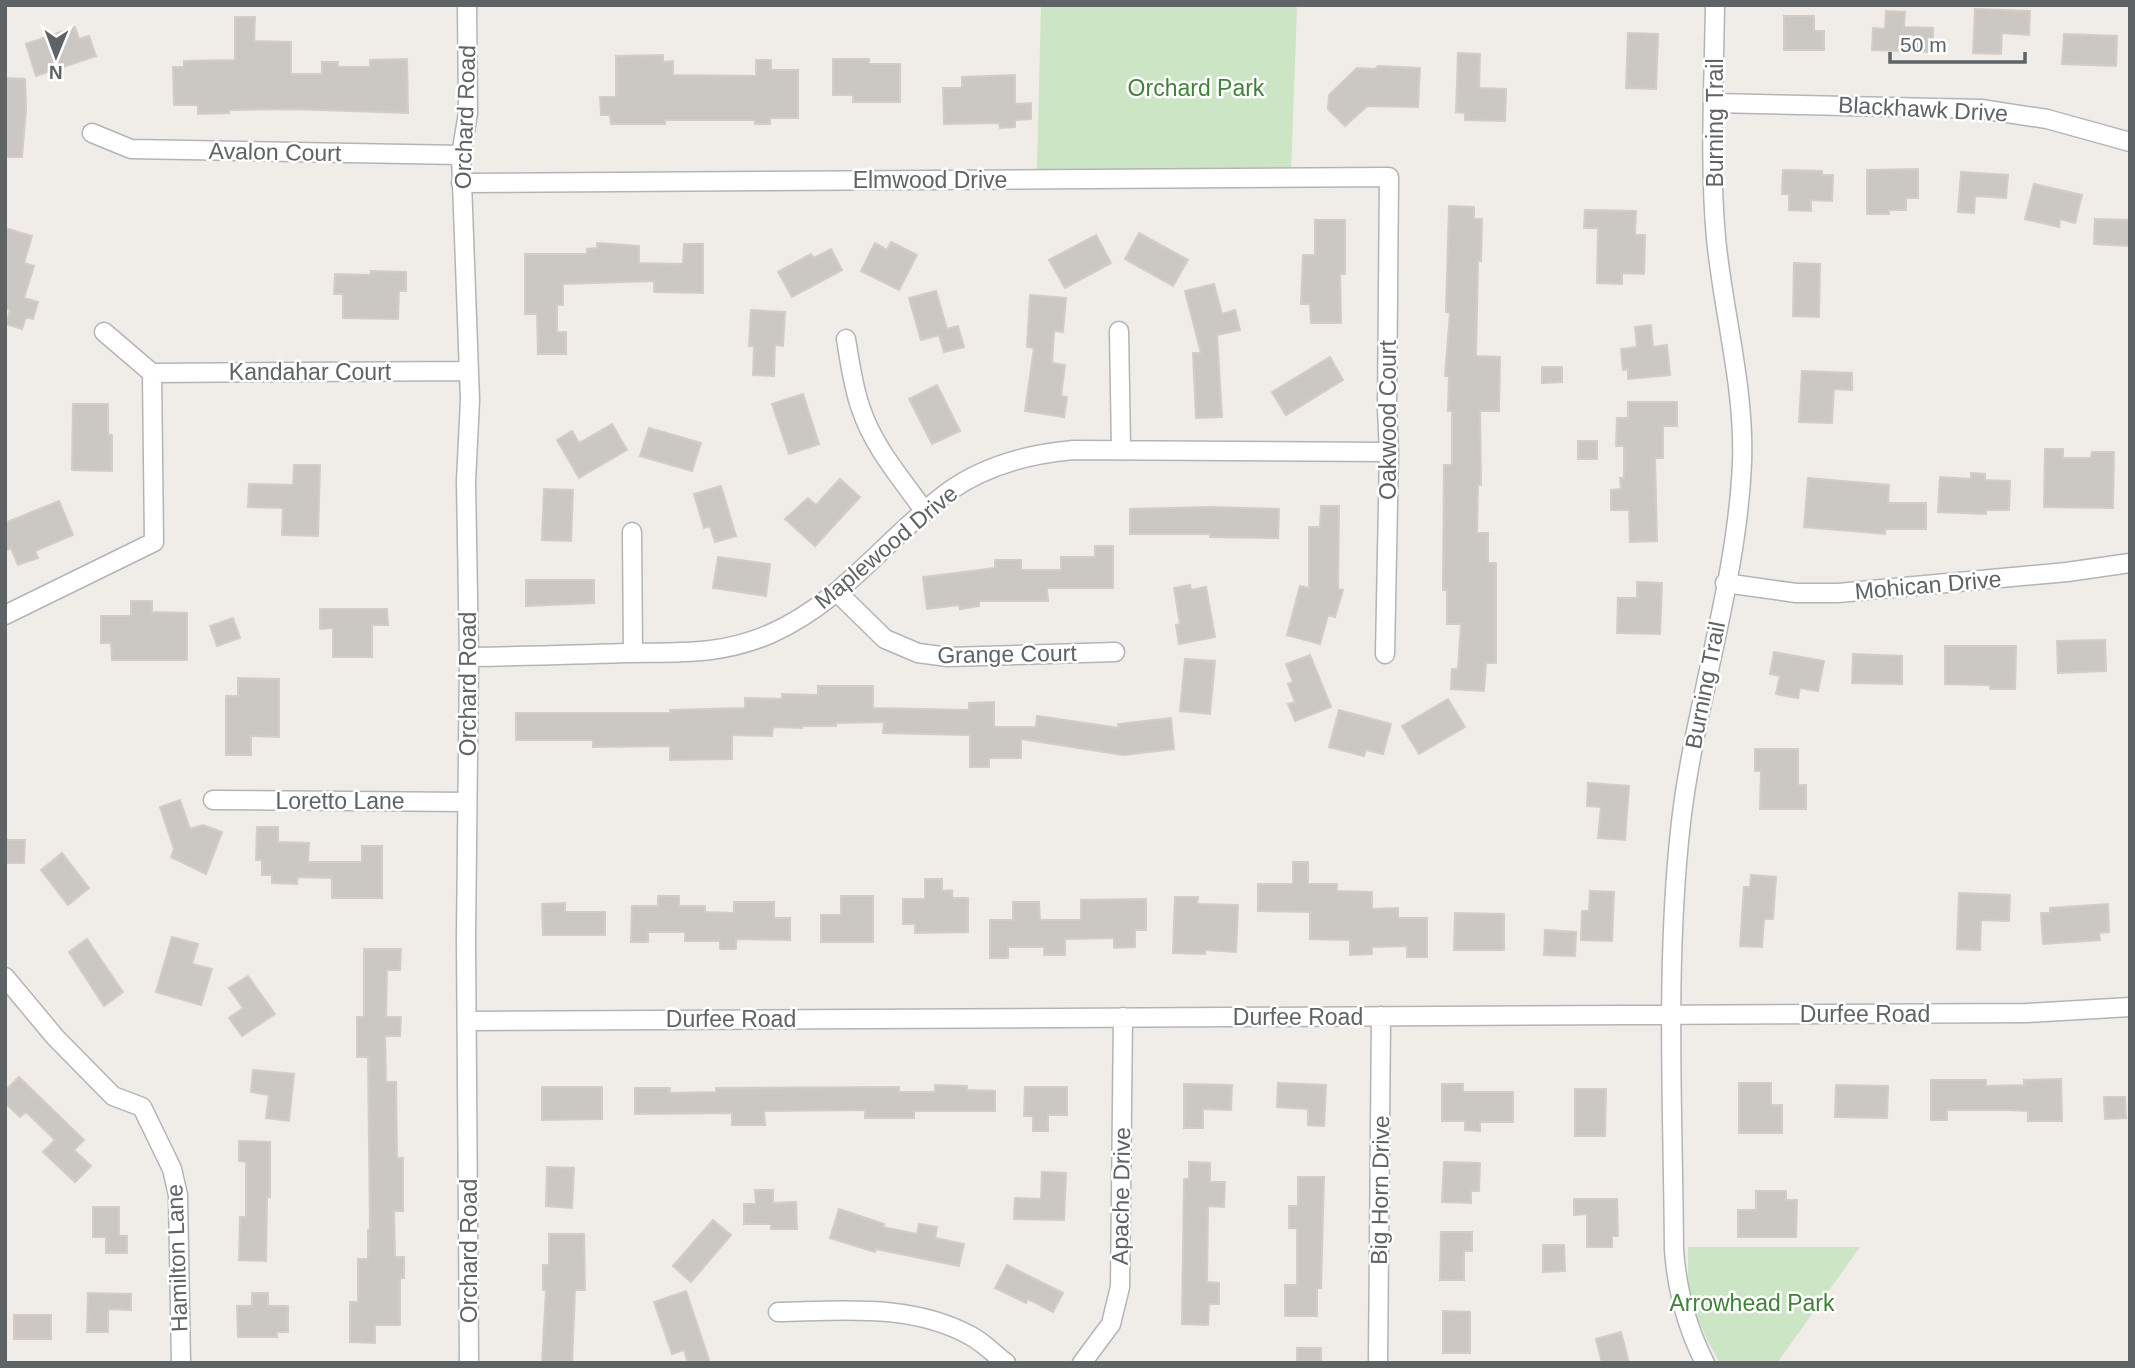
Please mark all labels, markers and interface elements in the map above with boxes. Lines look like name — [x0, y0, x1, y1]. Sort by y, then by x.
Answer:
north arrow — [21, 21, 91, 91]
scale bar — [1890, 21, 2025, 65]
text: 50 m — [1900, 33, 1947, 56]
street label: Orchard Road — [449, 44, 481, 190]
street label: Burning Trail — [1702, 58, 1728, 188]
text: N — [49, 62, 63, 83]
park label: Orchard Park — [1128, 75, 1265, 101]
street label: Blackhawk Drive — [1837, 92, 2009, 126]
street label: Avalon Court — [209, 138, 342, 166]
street label: Elmwood Drive — [853, 167, 1007, 193]
street label: Oakwood Court — [1375, 339, 1401, 500]
street label: Kandahar Court — [229, 359, 392, 385]
street label: Maplewood Drive — [810, 480, 962, 614]
street label: Mohican Drive — [1854, 566, 2002, 604]
street label: Orchard Road — [455, 612, 481, 756]
street label: Burning Trail — [1680, 619, 1730, 751]
street label: Grange Court — [937, 640, 1077, 668]
street label: Loretto Lane — [275, 788, 405, 814]
street label: Durfee Road — [1800, 1001, 1930, 1027]
street label: Durfee Road — [1233, 1004, 1363, 1030]
street label: Durfee Road — [666, 1006, 796, 1032]
street label: Big Horn Drive — [1366, 1115, 1394, 1265]
street label: Apache Drive — [1107, 1127, 1135, 1265]
street label: Orchard Road — [456, 1179, 482, 1323]
street label: Hamilton Lane — [161, 1183, 193, 1333]
park label: Arrowhead Park — [1670, 1290, 1835, 1316]

